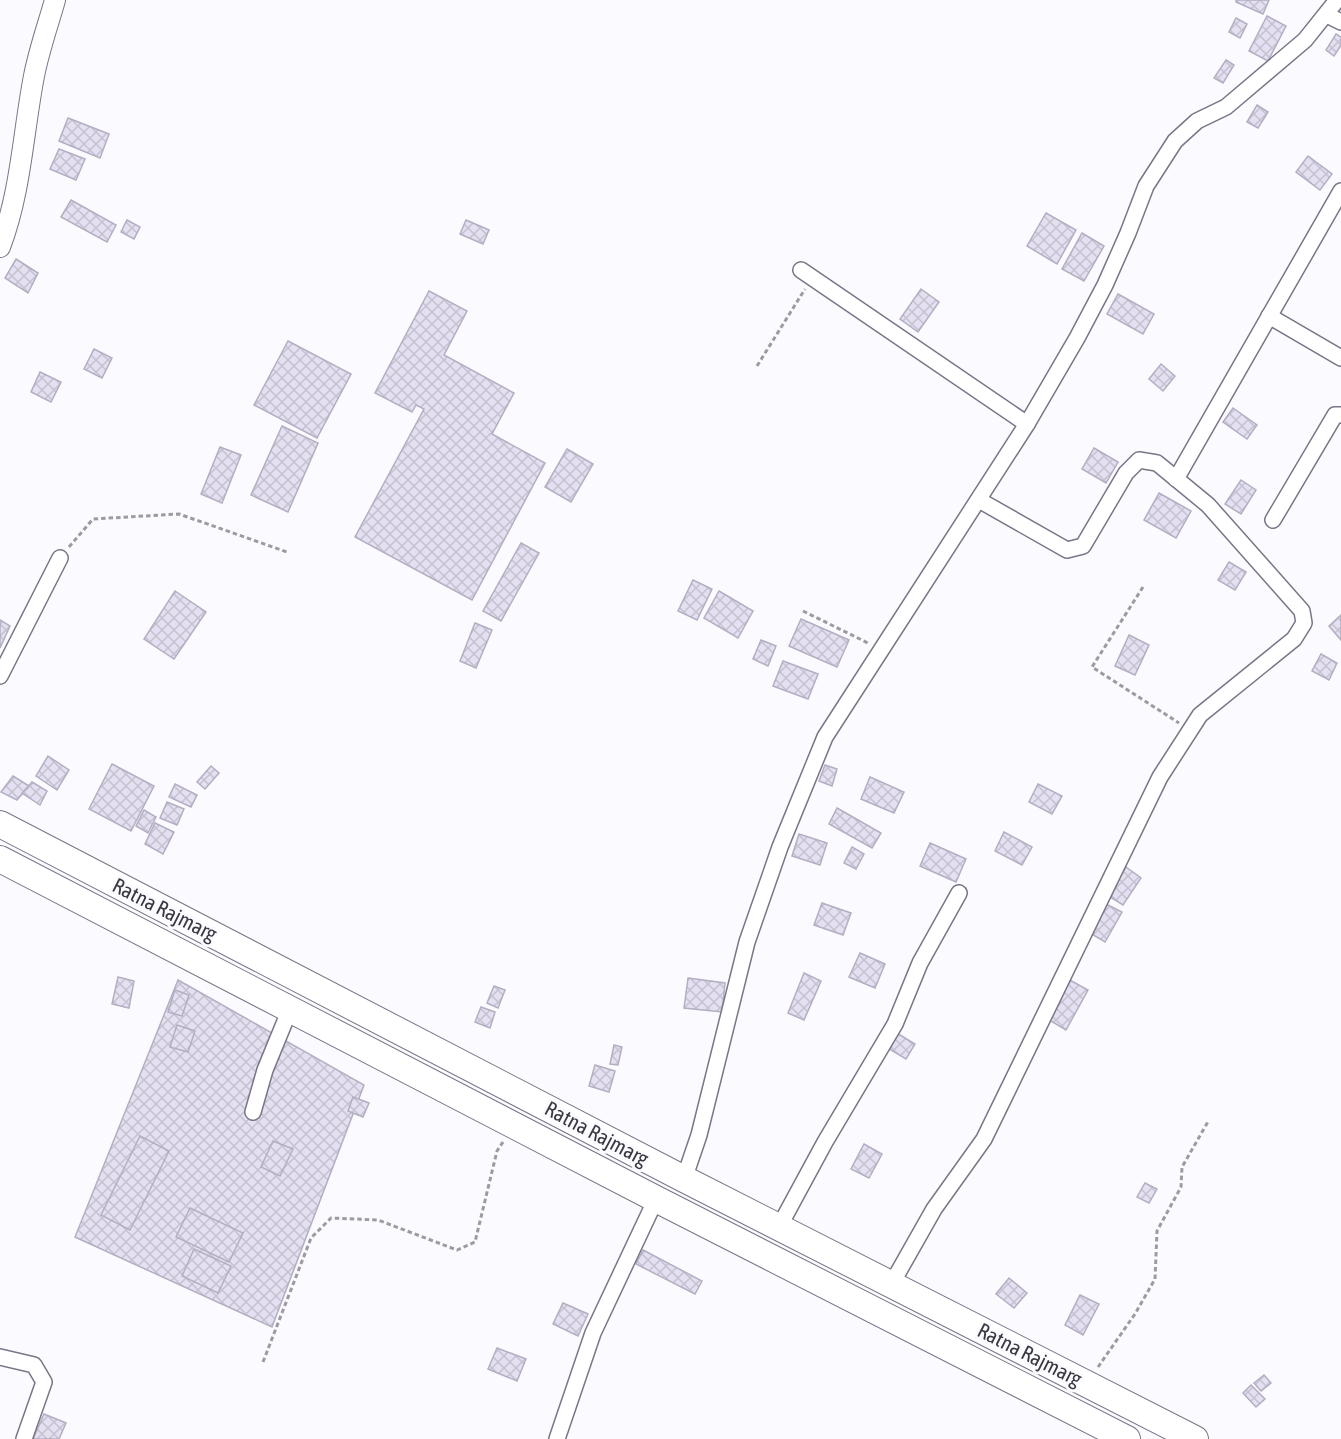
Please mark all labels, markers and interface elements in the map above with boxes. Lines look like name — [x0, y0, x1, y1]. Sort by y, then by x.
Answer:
street label: Ratna Rajmarg — [109, 872, 221, 946]
street label: Ratna Rajmarg — [541, 1096, 653, 1170]
street label: Ratna Rajmarg — [974, 1317, 1086, 1391]

